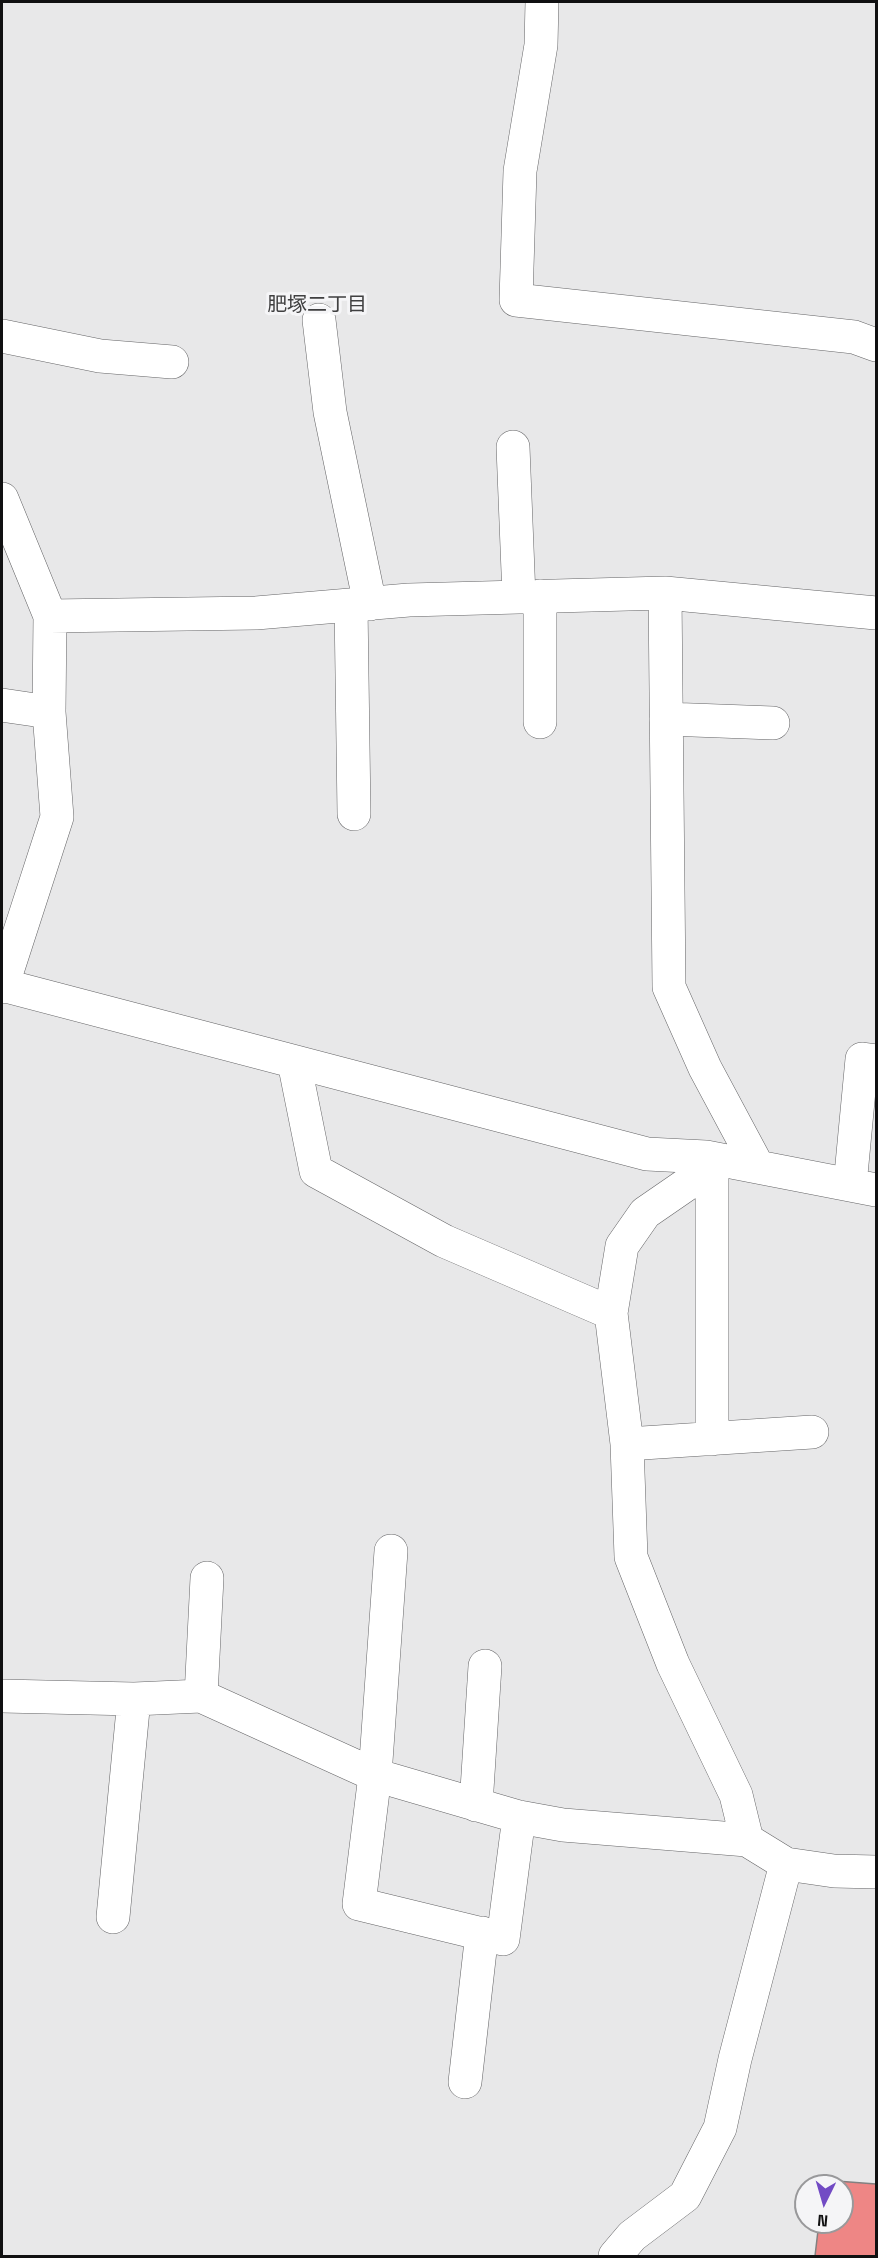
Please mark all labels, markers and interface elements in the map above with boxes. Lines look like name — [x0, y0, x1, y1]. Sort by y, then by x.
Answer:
district label: 肥塚二丁目 — [267, 294, 367, 318]
north arrow — [794, 2174, 854, 2234]
text: N — [816, 2210, 829, 2231]

